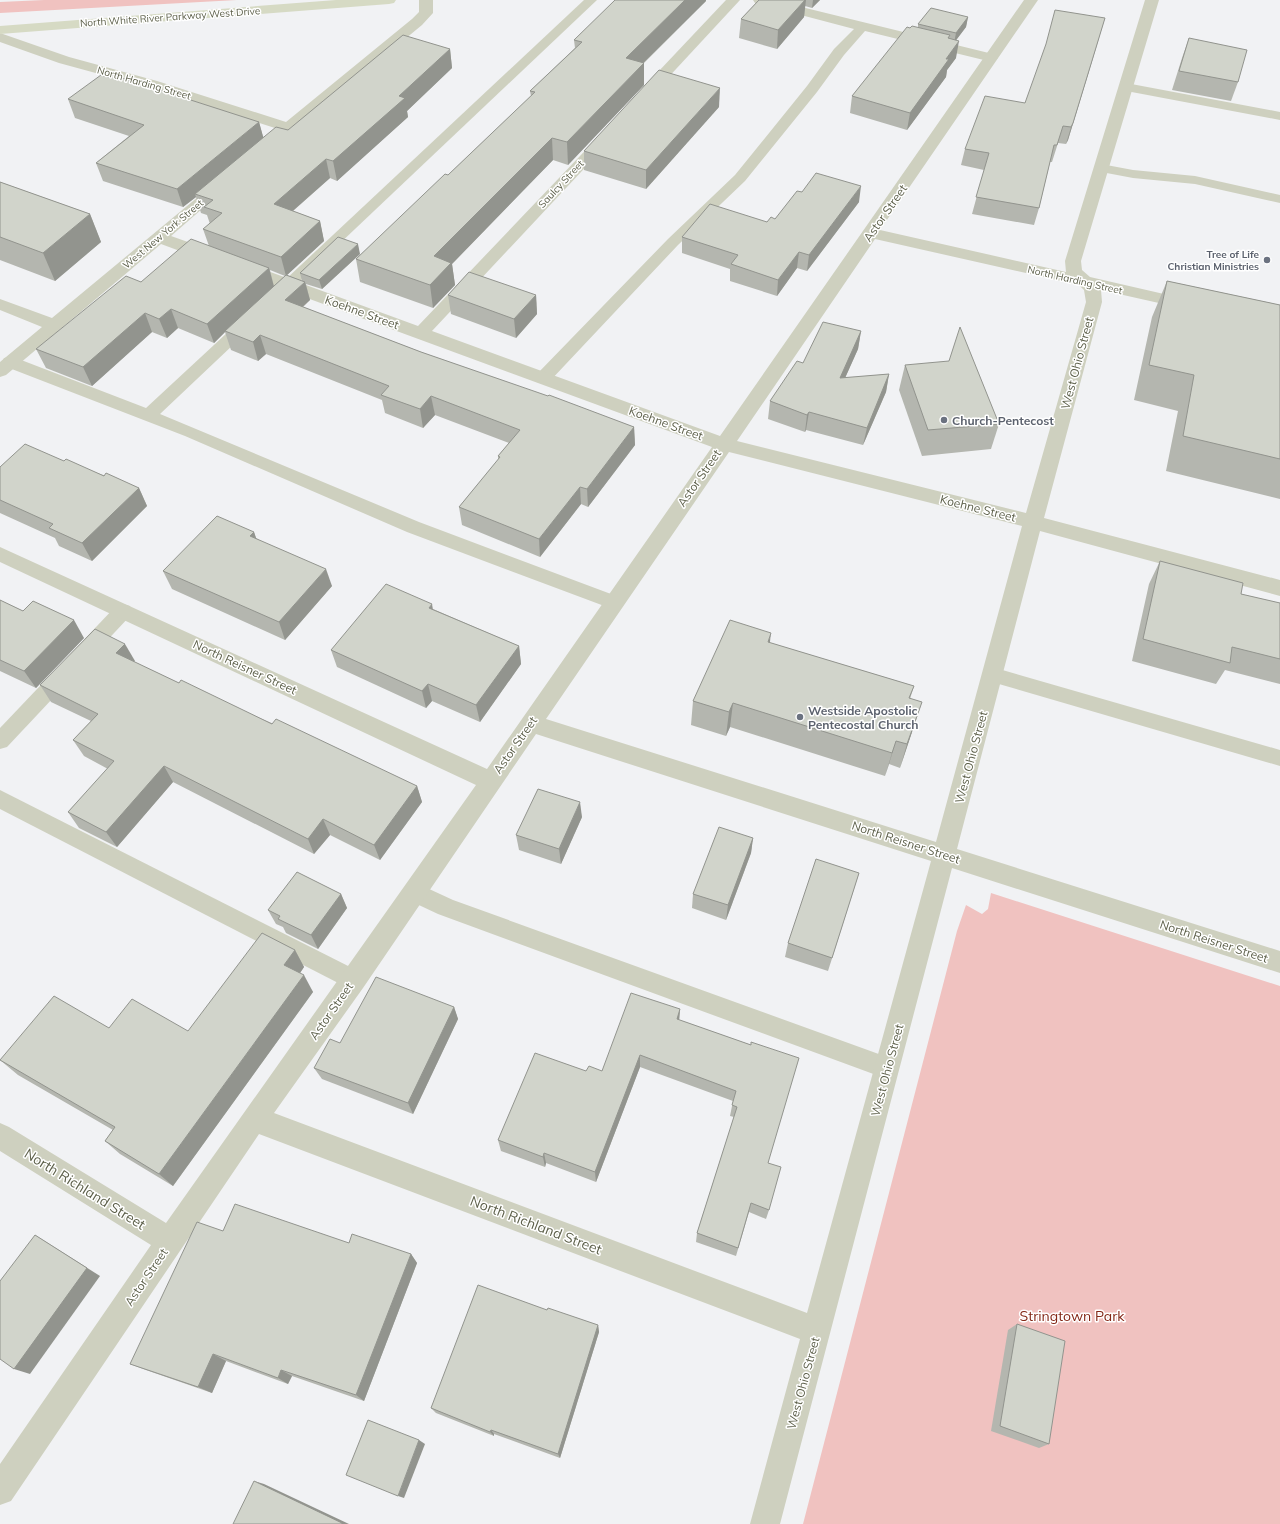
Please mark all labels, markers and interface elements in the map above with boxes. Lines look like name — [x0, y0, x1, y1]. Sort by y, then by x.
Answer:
street label: North White River Parkway West Drive — [79, 4, 261, 30]
street label: North Harding Street — [96, 63, 193, 103]
street label: Saulcy Street — [535, 157, 587, 211]
street label: Astor Street — [860, 182, 910, 244]
street label: West New York Street — [120, 196, 206, 272]
place label: Tree of Life Christian Ministries — [1168, 248, 1260, 273]
marker: Tree of Life Christian Ministries — [1262, 255, 1272, 265]
street label: North Harding Street — [1026, 263, 1124, 297]
street label: Koehne Street — [323, 292, 401, 332]
street label: West Ohio Street — [1057, 315, 1097, 411]
street label: Koehne Street — [627, 403, 705, 443]
place label: Church-Pentecost — [952, 413, 1054, 428]
marker: Church-Pentecost — [939, 415, 949, 425]
street label: Astor Street — [674, 447, 724, 509]
street label: Koehne Street — [938, 491, 1018, 525]
street label: North Reisner Street — [191, 636, 299, 698]
place label: Westside Apostolic Pentecostal Church — [808, 703, 918, 732]
street label: West Ohio Street — [951, 709, 991, 805]
marker: Westside Apostolic Pentecostal Church — [795, 712, 805, 722]
street label: Astor Street — [490, 714, 540, 776]
street label: North Reisner Street — [850, 817, 962, 867]
street label: North Reisner Street — [1158, 916, 1270, 966]
street label: Astor Street — [306, 980, 356, 1042]
street label: West Ohio Street — [867, 1022, 907, 1118]
street label: North Richland Street — [21, 1144, 149, 1234]
street label: North Richland Street — [468, 1192, 604, 1258]
street label: Astor Street — [121, 1245, 171, 1309]
park label: Stringtown Park — [1020, 1307, 1125, 1325]
street label: West Ohio Street — [783, 1335, 823, 1431]

